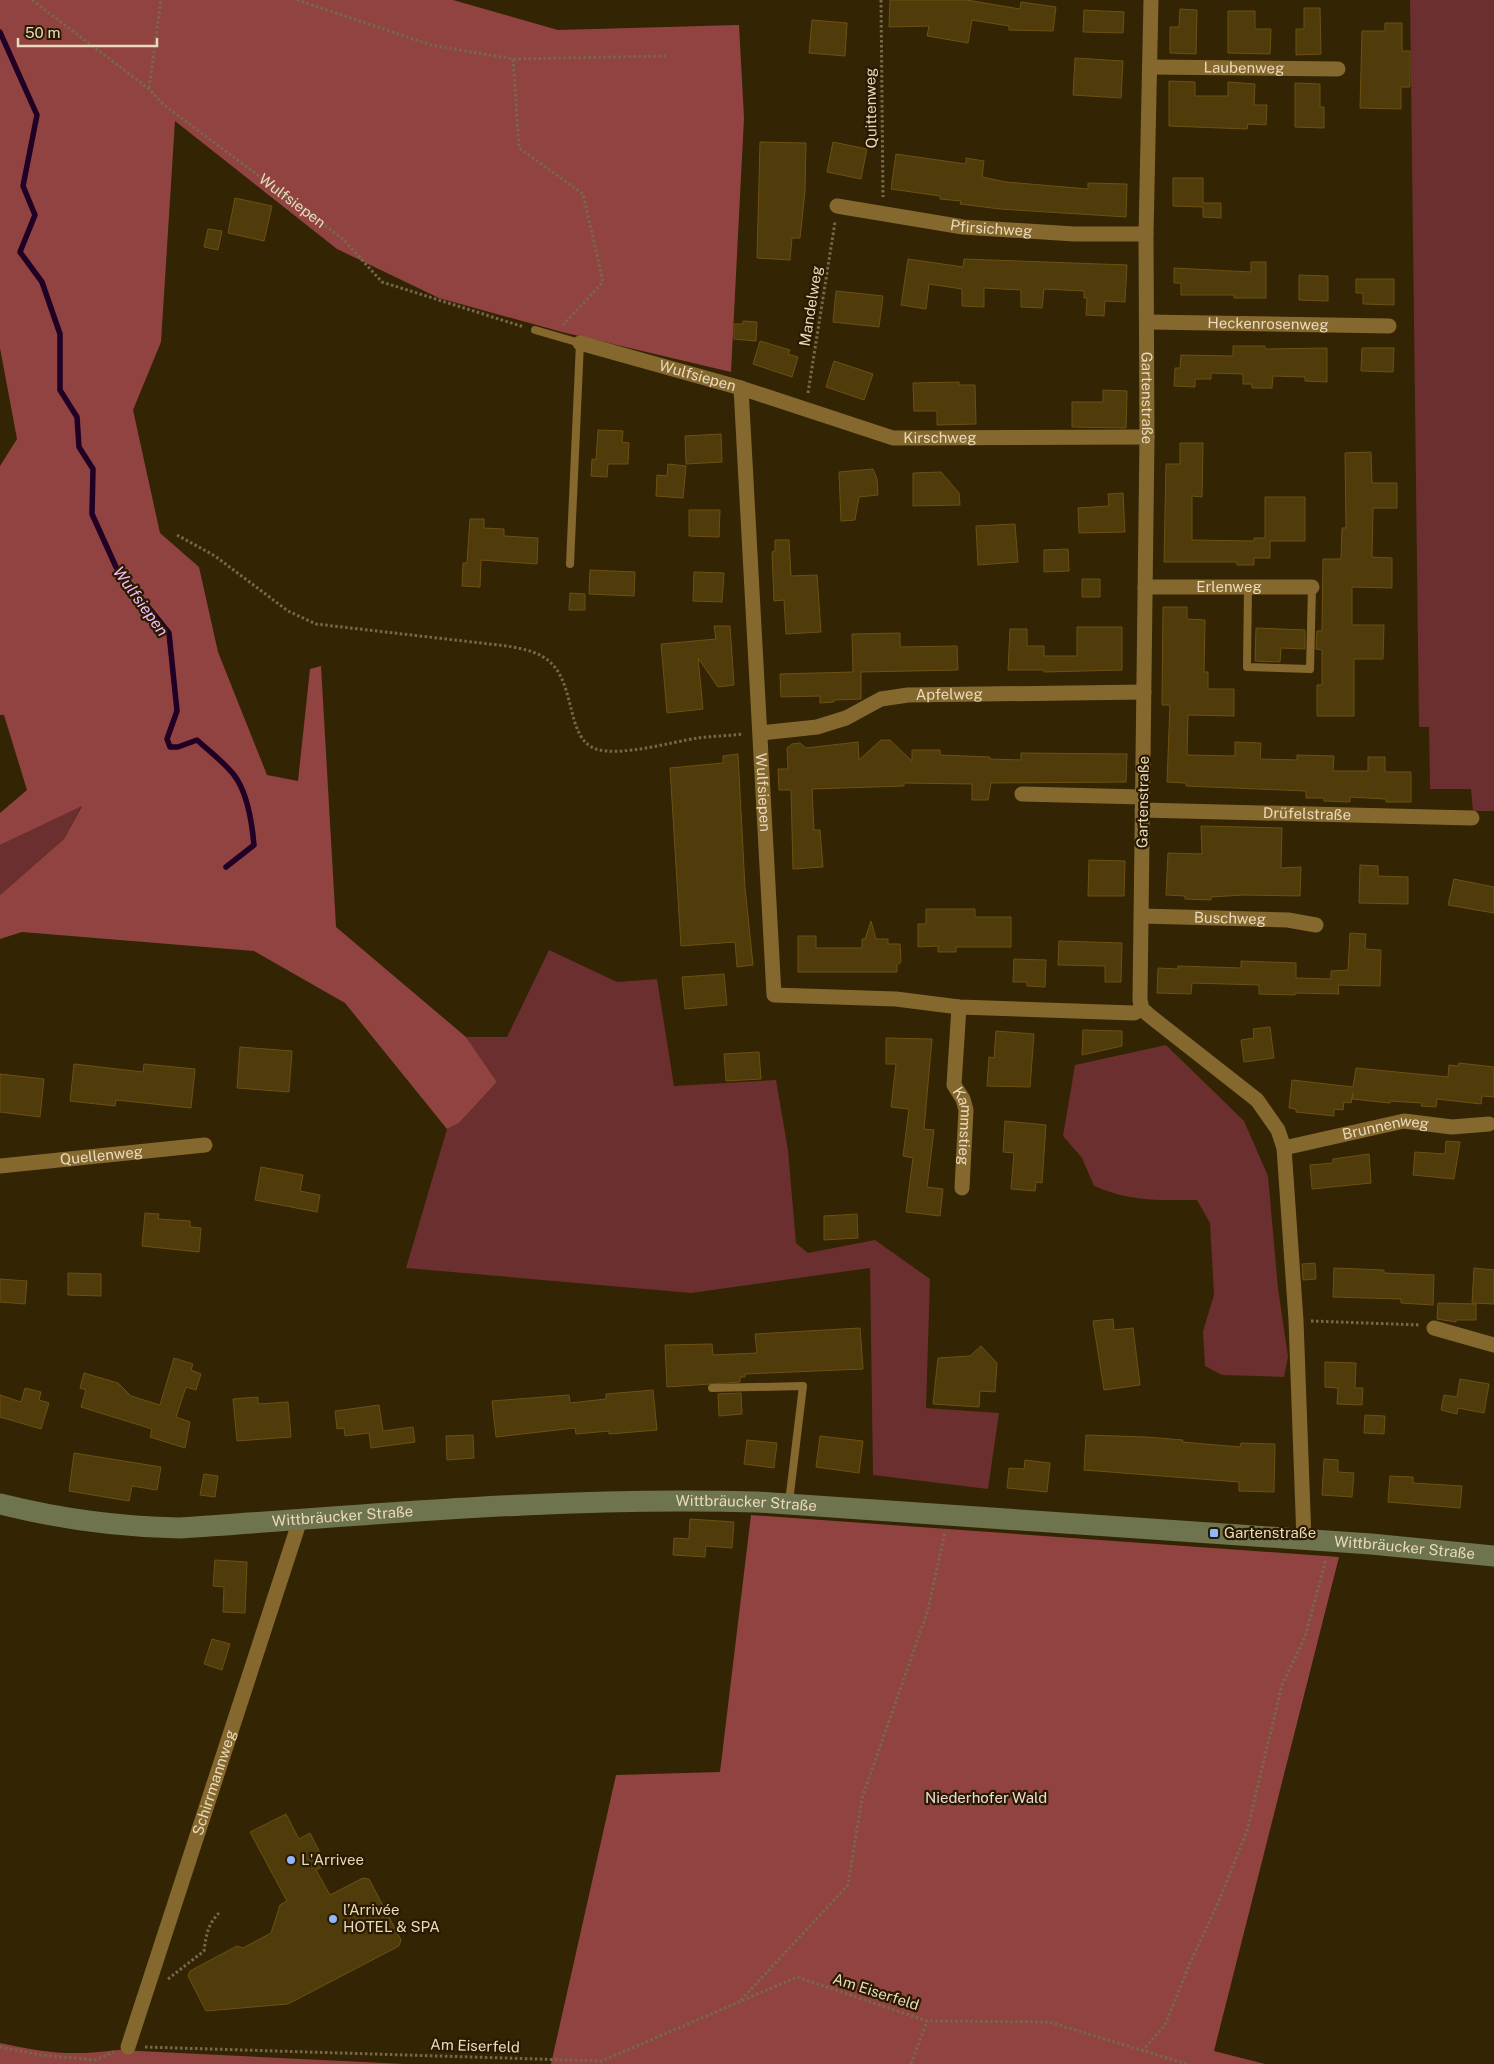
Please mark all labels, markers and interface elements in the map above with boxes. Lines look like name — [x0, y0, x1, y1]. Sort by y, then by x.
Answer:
scale bar — [18, 15, 156, 47]
text: 50 m — [25, 24, 60, 41]
street label: Laubenweg — [1204, 59, 1284, 76]
street label: Quittenweg — [861, 68, 880, 149]
street label: Wulfsiepen — [256, 170, 329, 231]
street label: Pfirsichweg — [949, 216, 1033, 239]
street label: Mandelweg — [796, 264, 825, 347]
street label: Heckenrosenweg — [1207, 314, 1329, 333]
street label: Gartenstraße — [1139, 352, 1156, 444]
street label: Wulfsiepen — [657, 357, 738, 394]
street label: Kirschweg — [903, 429, 976, 446]
water label: Wulfsiepen — [109, 563, 172, 640]
street label: Erlenweg — [1196, 578, 1262, 595]
street label: Apfelweg — [915, 685, 983, 703]
street label: Wulfsiepen — [753, 752, 774, 832]
street label: Gartenstraße — [1133, 756, 1152, 848]
street label: Drüfelstraße — [1263, 804, 1351, 823]
street label: Buschweg — [1194, 908, 1266, 927]
street label: Kammstieg — [950, 1084, 975, 1166]
street label: Brunnenweg — [1340, 1112, 1430, 1143]
street label: Quellenweg — [59, 1142, 144, 1168]
street label: Wittbräucker Straße — [675, 1492, 817, 1514]
street label: Wittbräucker Straße — [271, 1502, 414, 1529]
place label: Gartenstraße — [1224, 1524, 1316, 1541]
marker: Gartenstraße — [1208, 1527, 1220, 1539]
street label: Wittbräucker Straße — [1334, 1532, 1476, 1562]
street label: Schirrmannweg — [189, 1728, 239, 1837]
park label: Niederhofer Wald — [925, 1789, 1047, 1806]
place label: L'Arrivee — [301, 1851, 364, 1868]
marker: L'Arrivee — [285, 1854, 297, 1866]
place label: l’Arrivée HOTEL & SPA — [343, 1901, 440, 1935]
marker: l’Arrivée HOTEL & SPA — [327, 1913, 339, 1925]
street label: Am Eiserfeld — [831, 1970, 921, 2013]
street label: Am Eiserfeld — [430, 2035, 520, 2056]

